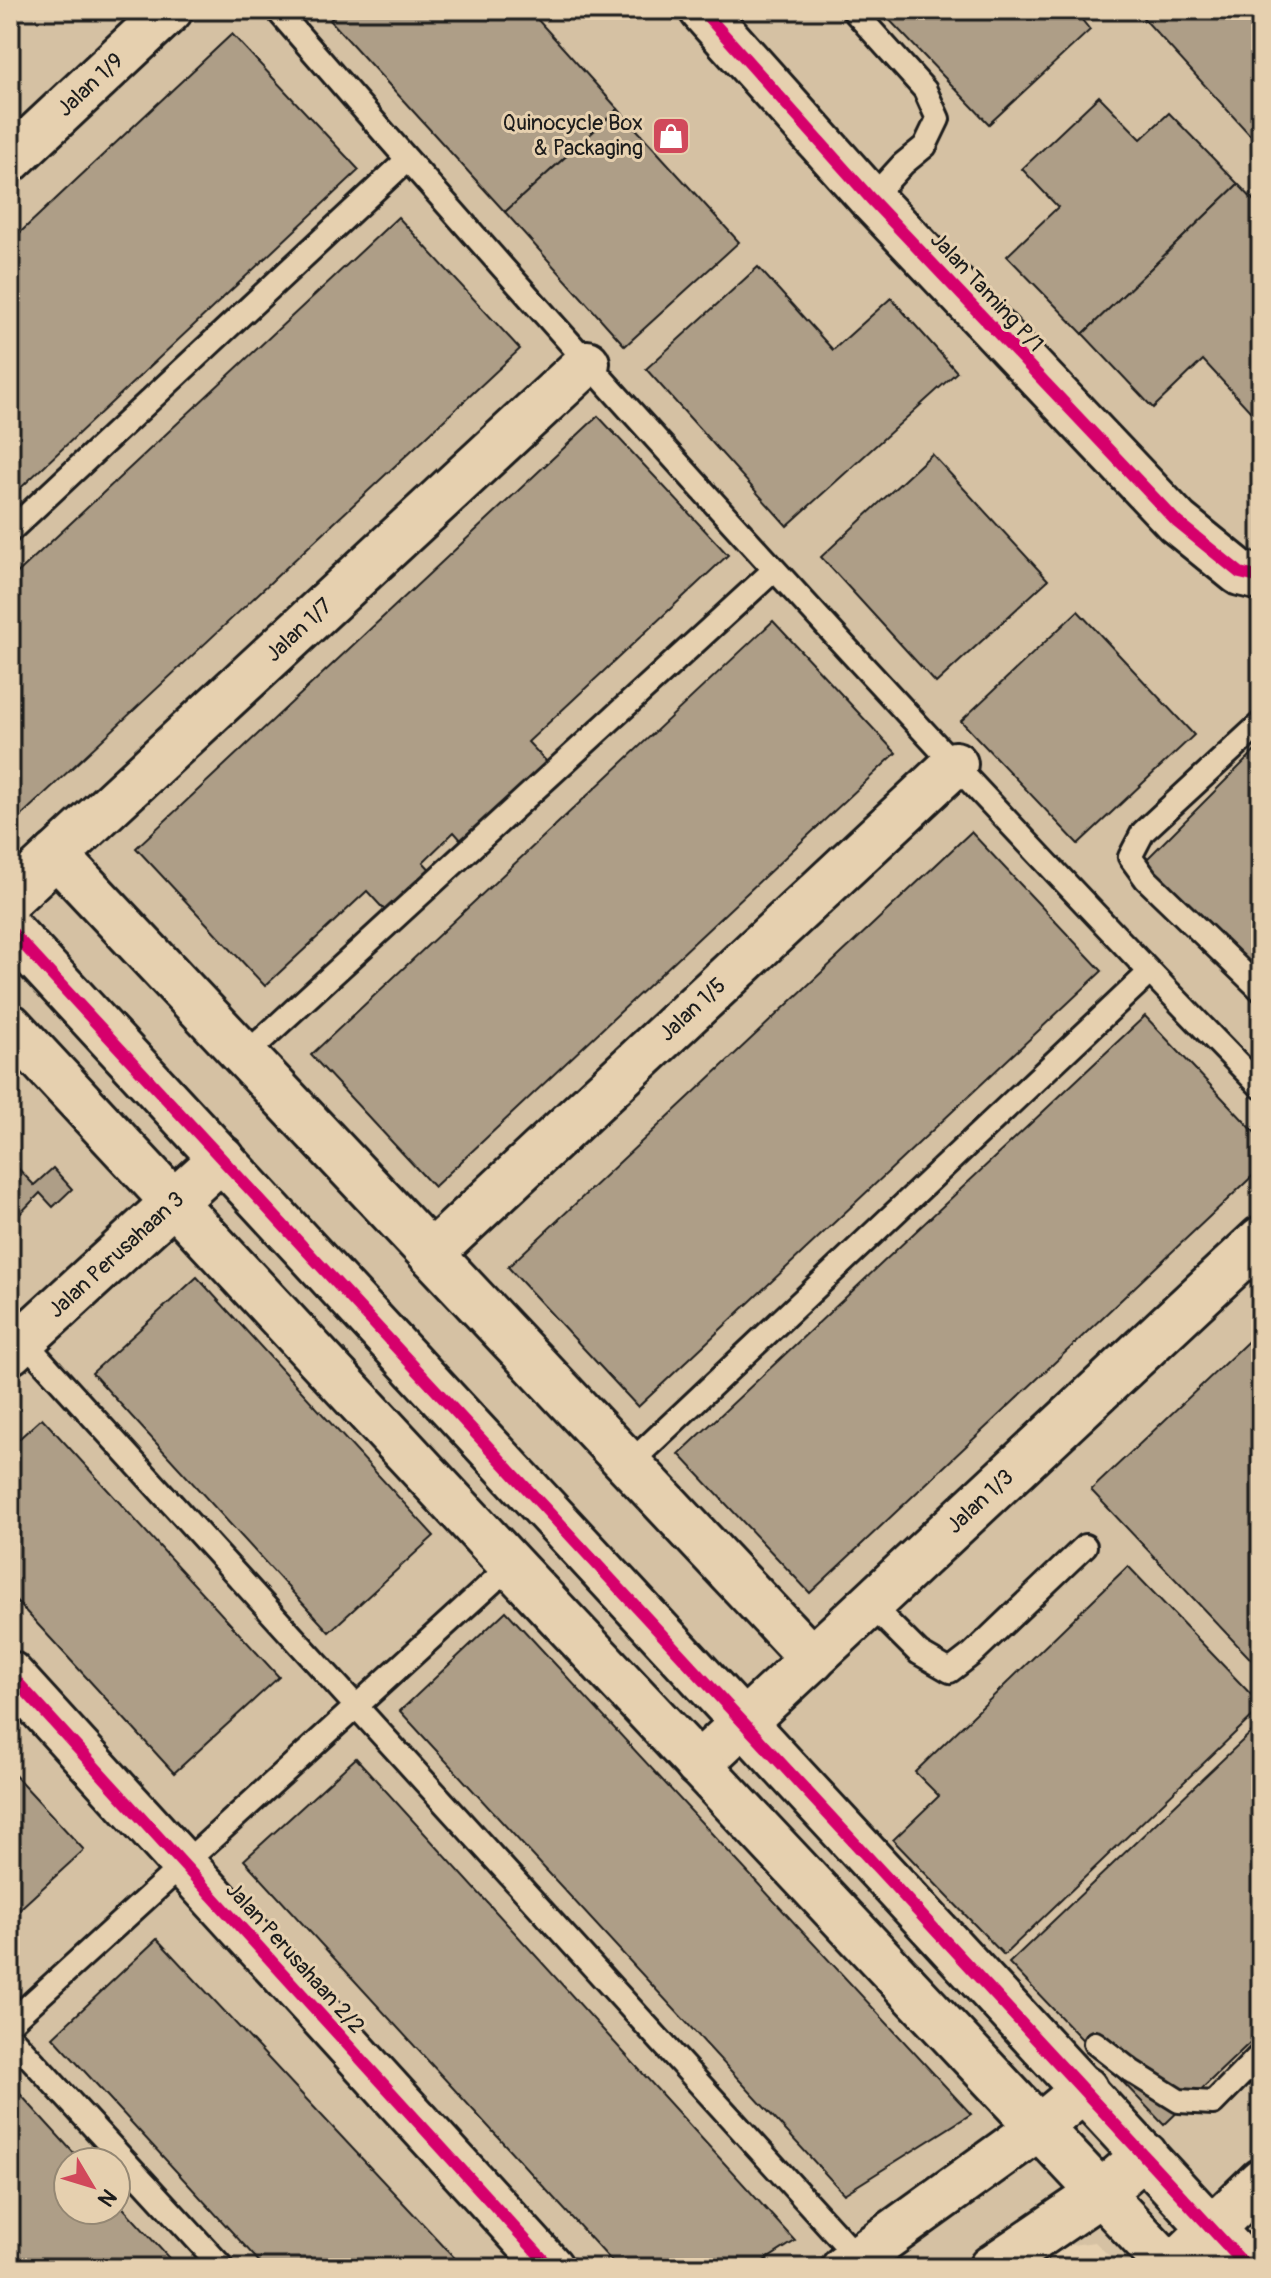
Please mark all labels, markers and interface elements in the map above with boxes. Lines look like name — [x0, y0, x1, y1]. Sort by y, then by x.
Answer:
street label: Jalan 1/9 — [51, 47, 129, 123]
place label: Quinocycle Box & Packaging — [502, 109, 643, 162]
shop icon: Quinocycle Box & Packaging — [650, 115, 692, 157]
street label: Jalan Taming P/1 — [924, 226, 1050, 358]
street label: Jalan 1/7 — [260, 592, 338, 668]
street label: Jalan 1/5 — [653, 971, 732, 1047]
street label: Jalan Perusahaan 3 — [42, 1186, 190, 1324]
street label: Jalan 1/3 — [941, 1463, 1019, 1540]
street label: Jalan Perusahaan 2/2 — [219, 1876, 371, 2040]
north arrow — [52, 2146, 132, 2226]
text: N — [91, 2183, 123, 2212]

